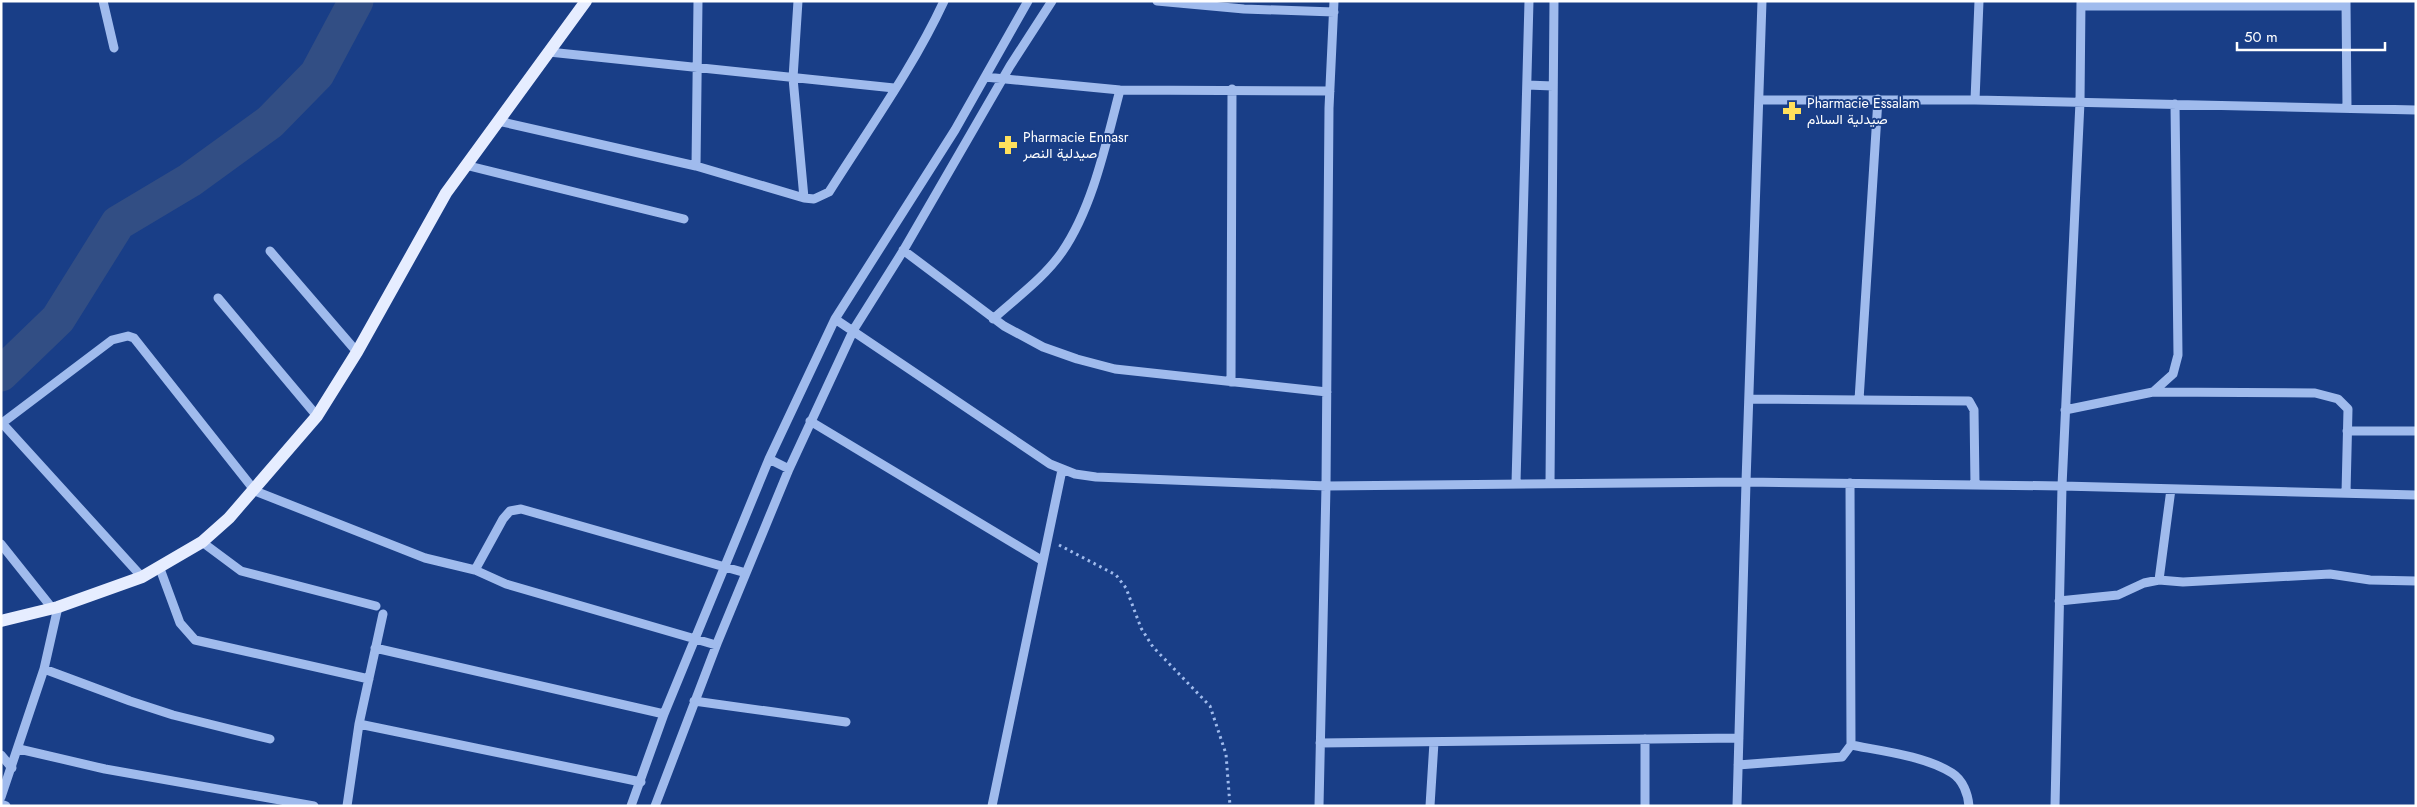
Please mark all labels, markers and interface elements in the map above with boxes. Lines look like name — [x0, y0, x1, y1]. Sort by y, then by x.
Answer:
scale bar — [2237, 20, 2384, 52]
text: 50 m — [2244, 26, 2278, 48]
place label: Pharmacie Essalam صيدلية السلام — [1807, 93, 1920, 129]
pharmacy icon: Pharmacie Essalam صيدلية السلام — [1781, 100, 1803, 122]
place label: Pharmacie Ennasr صيدلية النصر — [1022, 127, 1129, 163]
pharmacy icon: Pharmacie Ennasr صيدلية النصر — [997, 134, 1019, 156]

